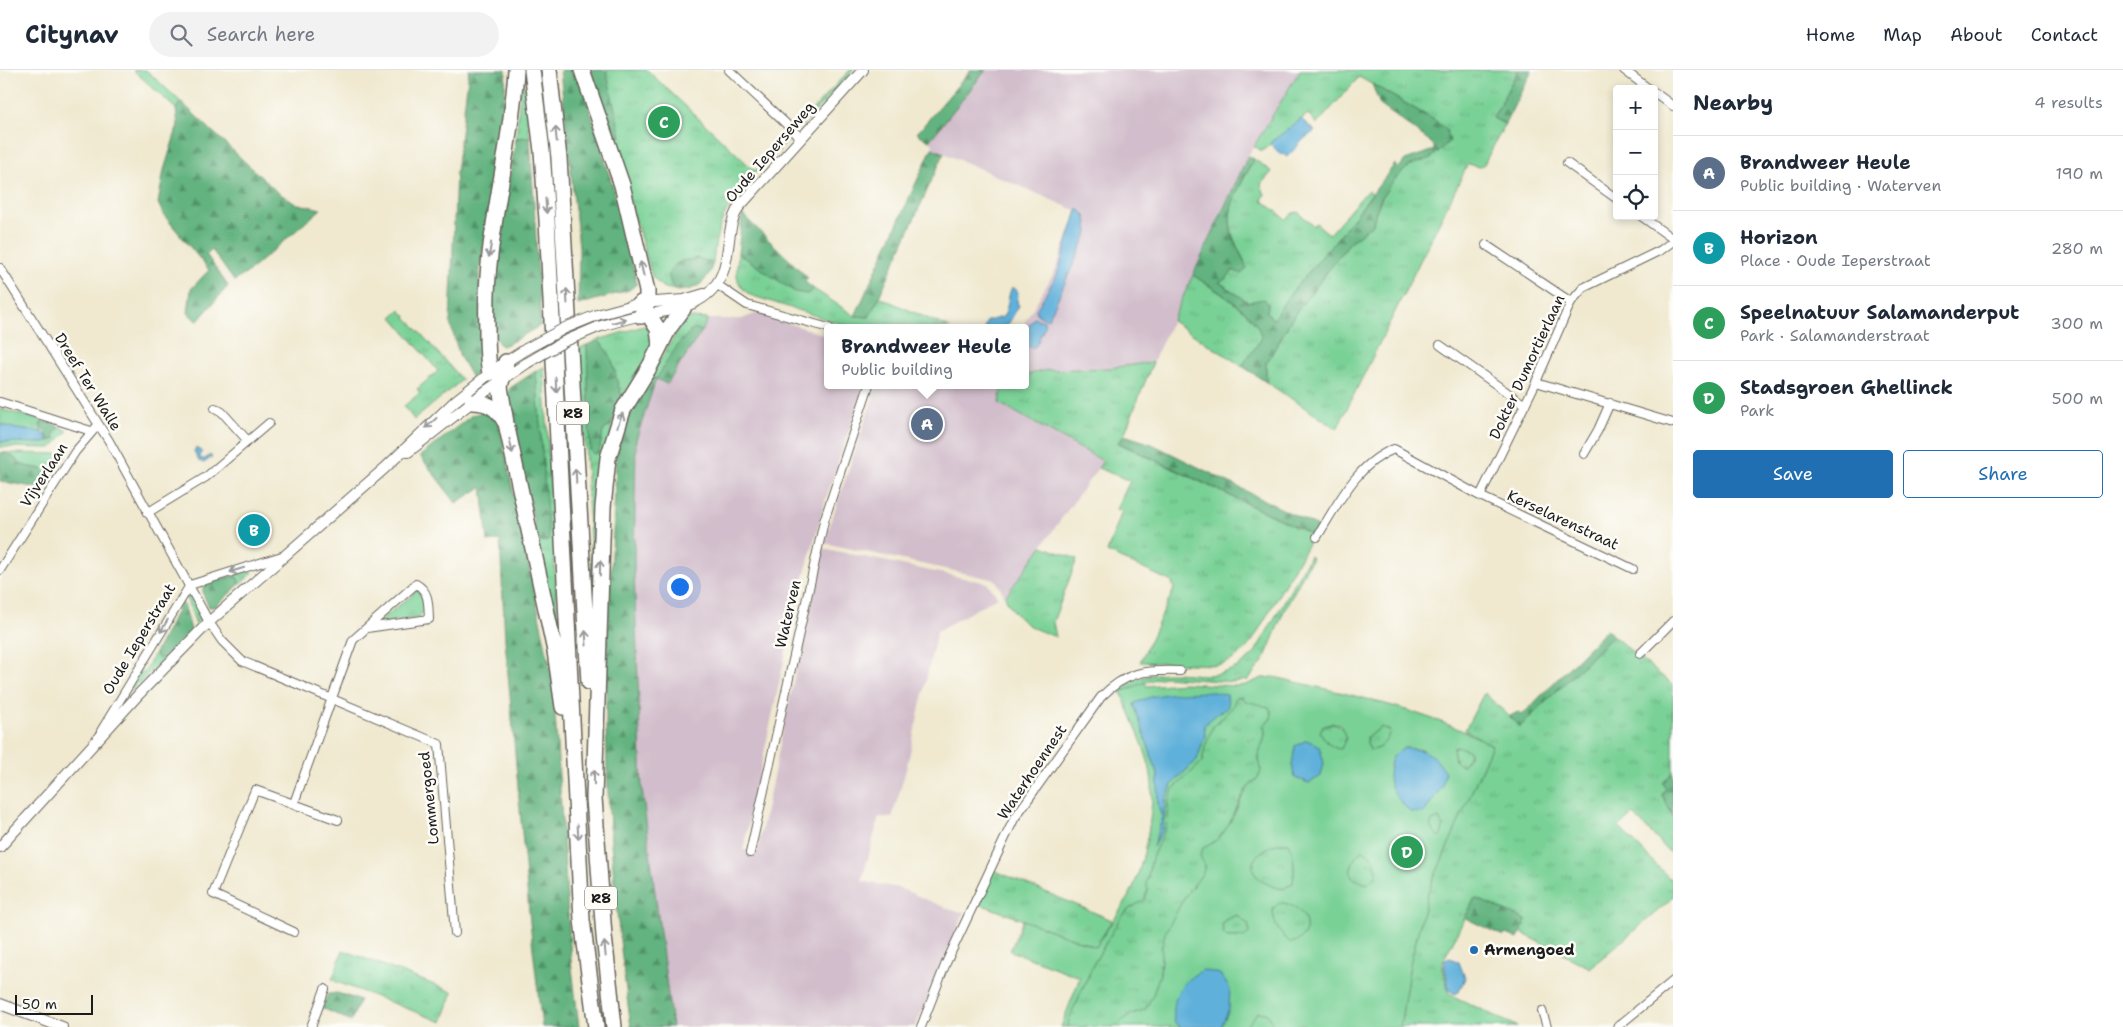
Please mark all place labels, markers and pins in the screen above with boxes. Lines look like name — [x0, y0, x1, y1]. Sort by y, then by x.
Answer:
pin: C — [648, 103, 680, 141]
pin: A — [911, 405, 943, 443]
pin: B — [238, 511, 270, 549]
pin: D — [1391, 833, 1423, 871]
place label: Armengoed — [1484, 940, 1575, 960]
marker: Armengoed — [1468, 944, 1480, 956]

